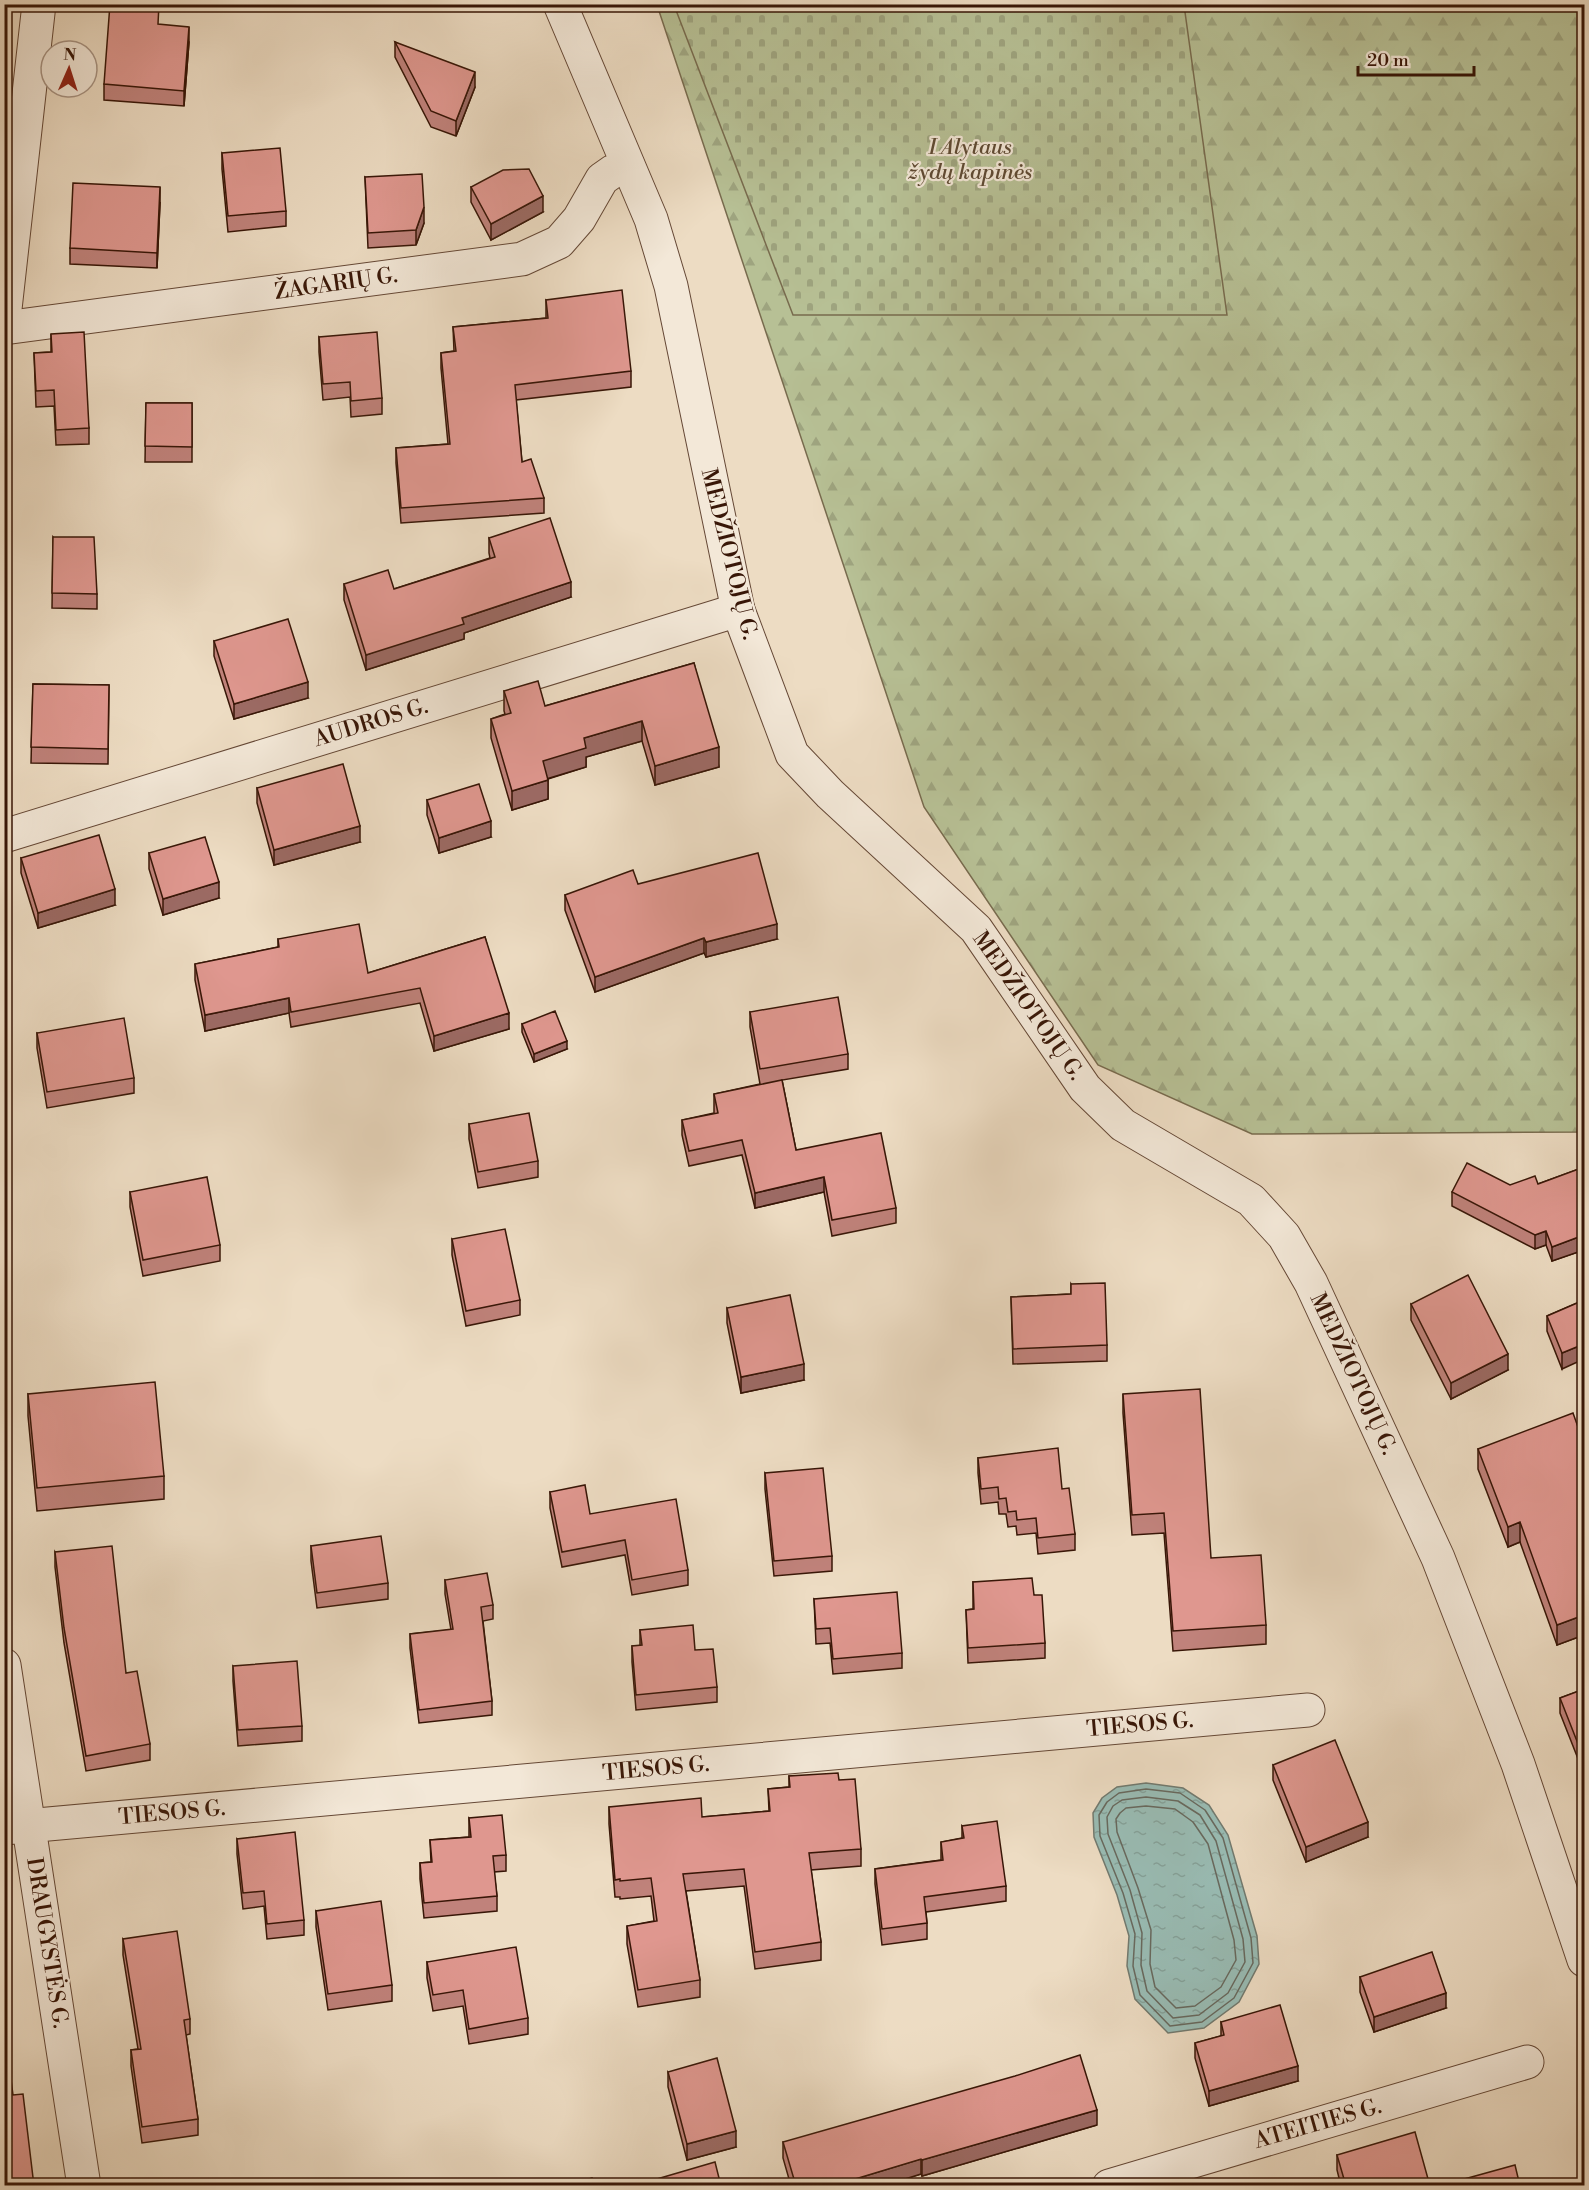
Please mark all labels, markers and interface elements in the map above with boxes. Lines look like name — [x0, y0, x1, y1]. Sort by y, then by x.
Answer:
north arrow — [39, 39, 99, 99]
scale bar — [1358, 39, 1474, 77]
text: N — [63, 45, 77, 65]
text: 20 m — [1367, 49, 1409, 72]
park label: I Alytaus žydų kapinės — [908, 134, 1032, 186]
street label: ŽAGARIŲ G. — [273, 261, 399, 306]
street label: MEDŽIOTOJŲ G. — [695, 465, 764, 642]
street label: AUDROS G. — [310, 693, 431, 753]
street label: MEDŽIOTOJŲ G. — [967, 926, 1090, 1086]
street label: MEDŽIOTOJŲ G. — [1304, 1288, 1403, 1459]
street label: TIESOS G. — [1085, 1707, 1195, 1743]
street label: TIESOS G. — [601, 1751, 711, 1787]
street label: TIESOS G. — [117, 1795, 227, 1831]
street label: DRAUGYSTĖS G. — [20, 1855, 75, 2030]
street label: ATEITIES G. — [1250, 2093, 1385, 2155]

